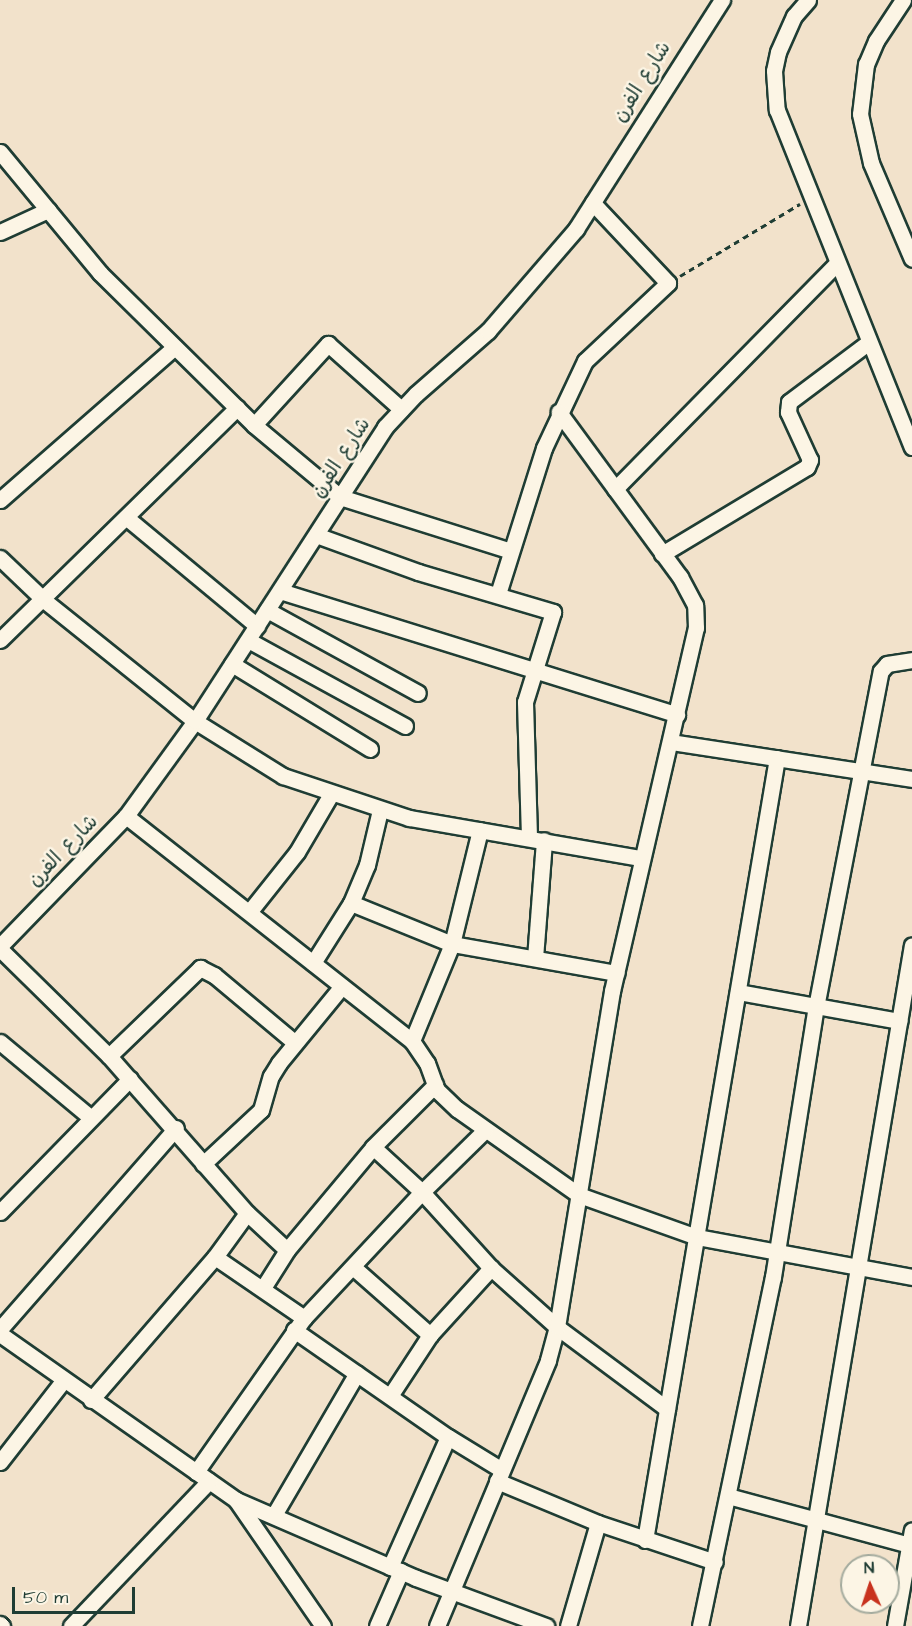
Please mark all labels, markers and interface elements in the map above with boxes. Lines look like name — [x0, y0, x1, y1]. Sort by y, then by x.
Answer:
street label: شارع الفرن — [608, 37, 676, 127]
street label: شارع الفرن — [306, 413, 376, 503]
street label: شارع الفرن — [23, 810, 103, 892]
north arrow — [840, 1554, 900, 1614]
text: N — [864, 1557, 875, 1579]
scale bar — [15, 1575, 138, 1613]
text: 50 m — [23, 1585, 68, 1610]

